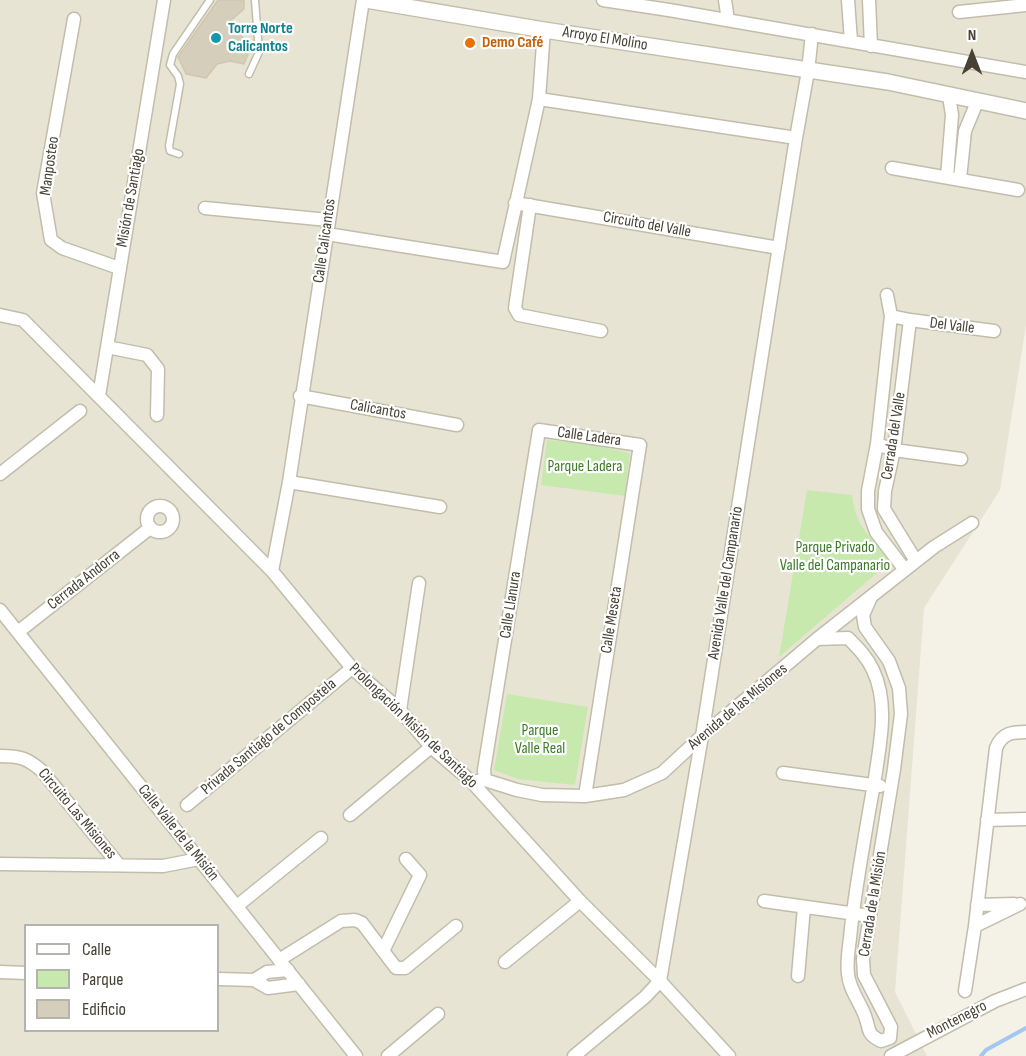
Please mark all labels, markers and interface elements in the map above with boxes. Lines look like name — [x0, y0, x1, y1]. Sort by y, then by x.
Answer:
place label: Torre Norte Calicantos — [228, 19, 293, 57]
street label: Arroyo El Molino — [561, 23, 649, 55]
north arrow — [942, 24, 1002, 84]
text: N — [968, 26, 976, 45]
marker: Torre Norte Calicantos — [209, 31, 223, 45]
place label: Demo Café — [482, 33, 543, 53]
marker: Demo Café — [463, 36, 477, 50]
street label: Manposteo — [36, 135, 64, 197]
street label: Misión de Santiago — [113, 147, 149, 249]
street label: Calle Calicantos — [310, 198, 340, 284]
street label: Circuito del Valle — [602, 208, 692, 242]
street label: Del Valle — [928, 314, 976, 338]
street label: Cerrada del Valle — [878, 391, 910, 481]
street label: Calicantos — [349, 396, 407, 424]
street label: Calle Ladera — [556, 423, 622, 451]
park label: Parque Ladera — [547, 457, 623, 477]
street label: Avenida Valle del Campanario — [704, 505, 748, 661]
park label: Parque Privado Valle del Campanario — [780, 538, 890, 576]
street label: Cerrada Andorra — [44, 546, 124, 614]
street label: Calle Llanura — [496, 570, 526, 640]
street label: Calle Meseta — [597, 585, 627, 655]
street label: Prolongación Misión de Santiago — [345, 659, 481, 793]
street label: Avenida de las Misiones — [684, 660, 792, 754]
street label: Privada Santiago de Compostela — [197, 675, 341, 799]
park label: Parque Valle Real — [515, 721, 565, 759]
street label: Circuito Las Misiones — [34, 765, 120, 863]
street label: Calle Valle de la Misión — [133, 781, 223, 885]
street label: Cerrada de la Misión — [855, 850, 891, 958]
legend — [24, 924, 219, 1032]
text: Calle — [82, 939, 111, 960]
text: Parque — [82, 969, 123, 990]
street label: Montenegro — [924, 997, 990, 1043]
text: Edificio — [82, 999, 126, 1020]

